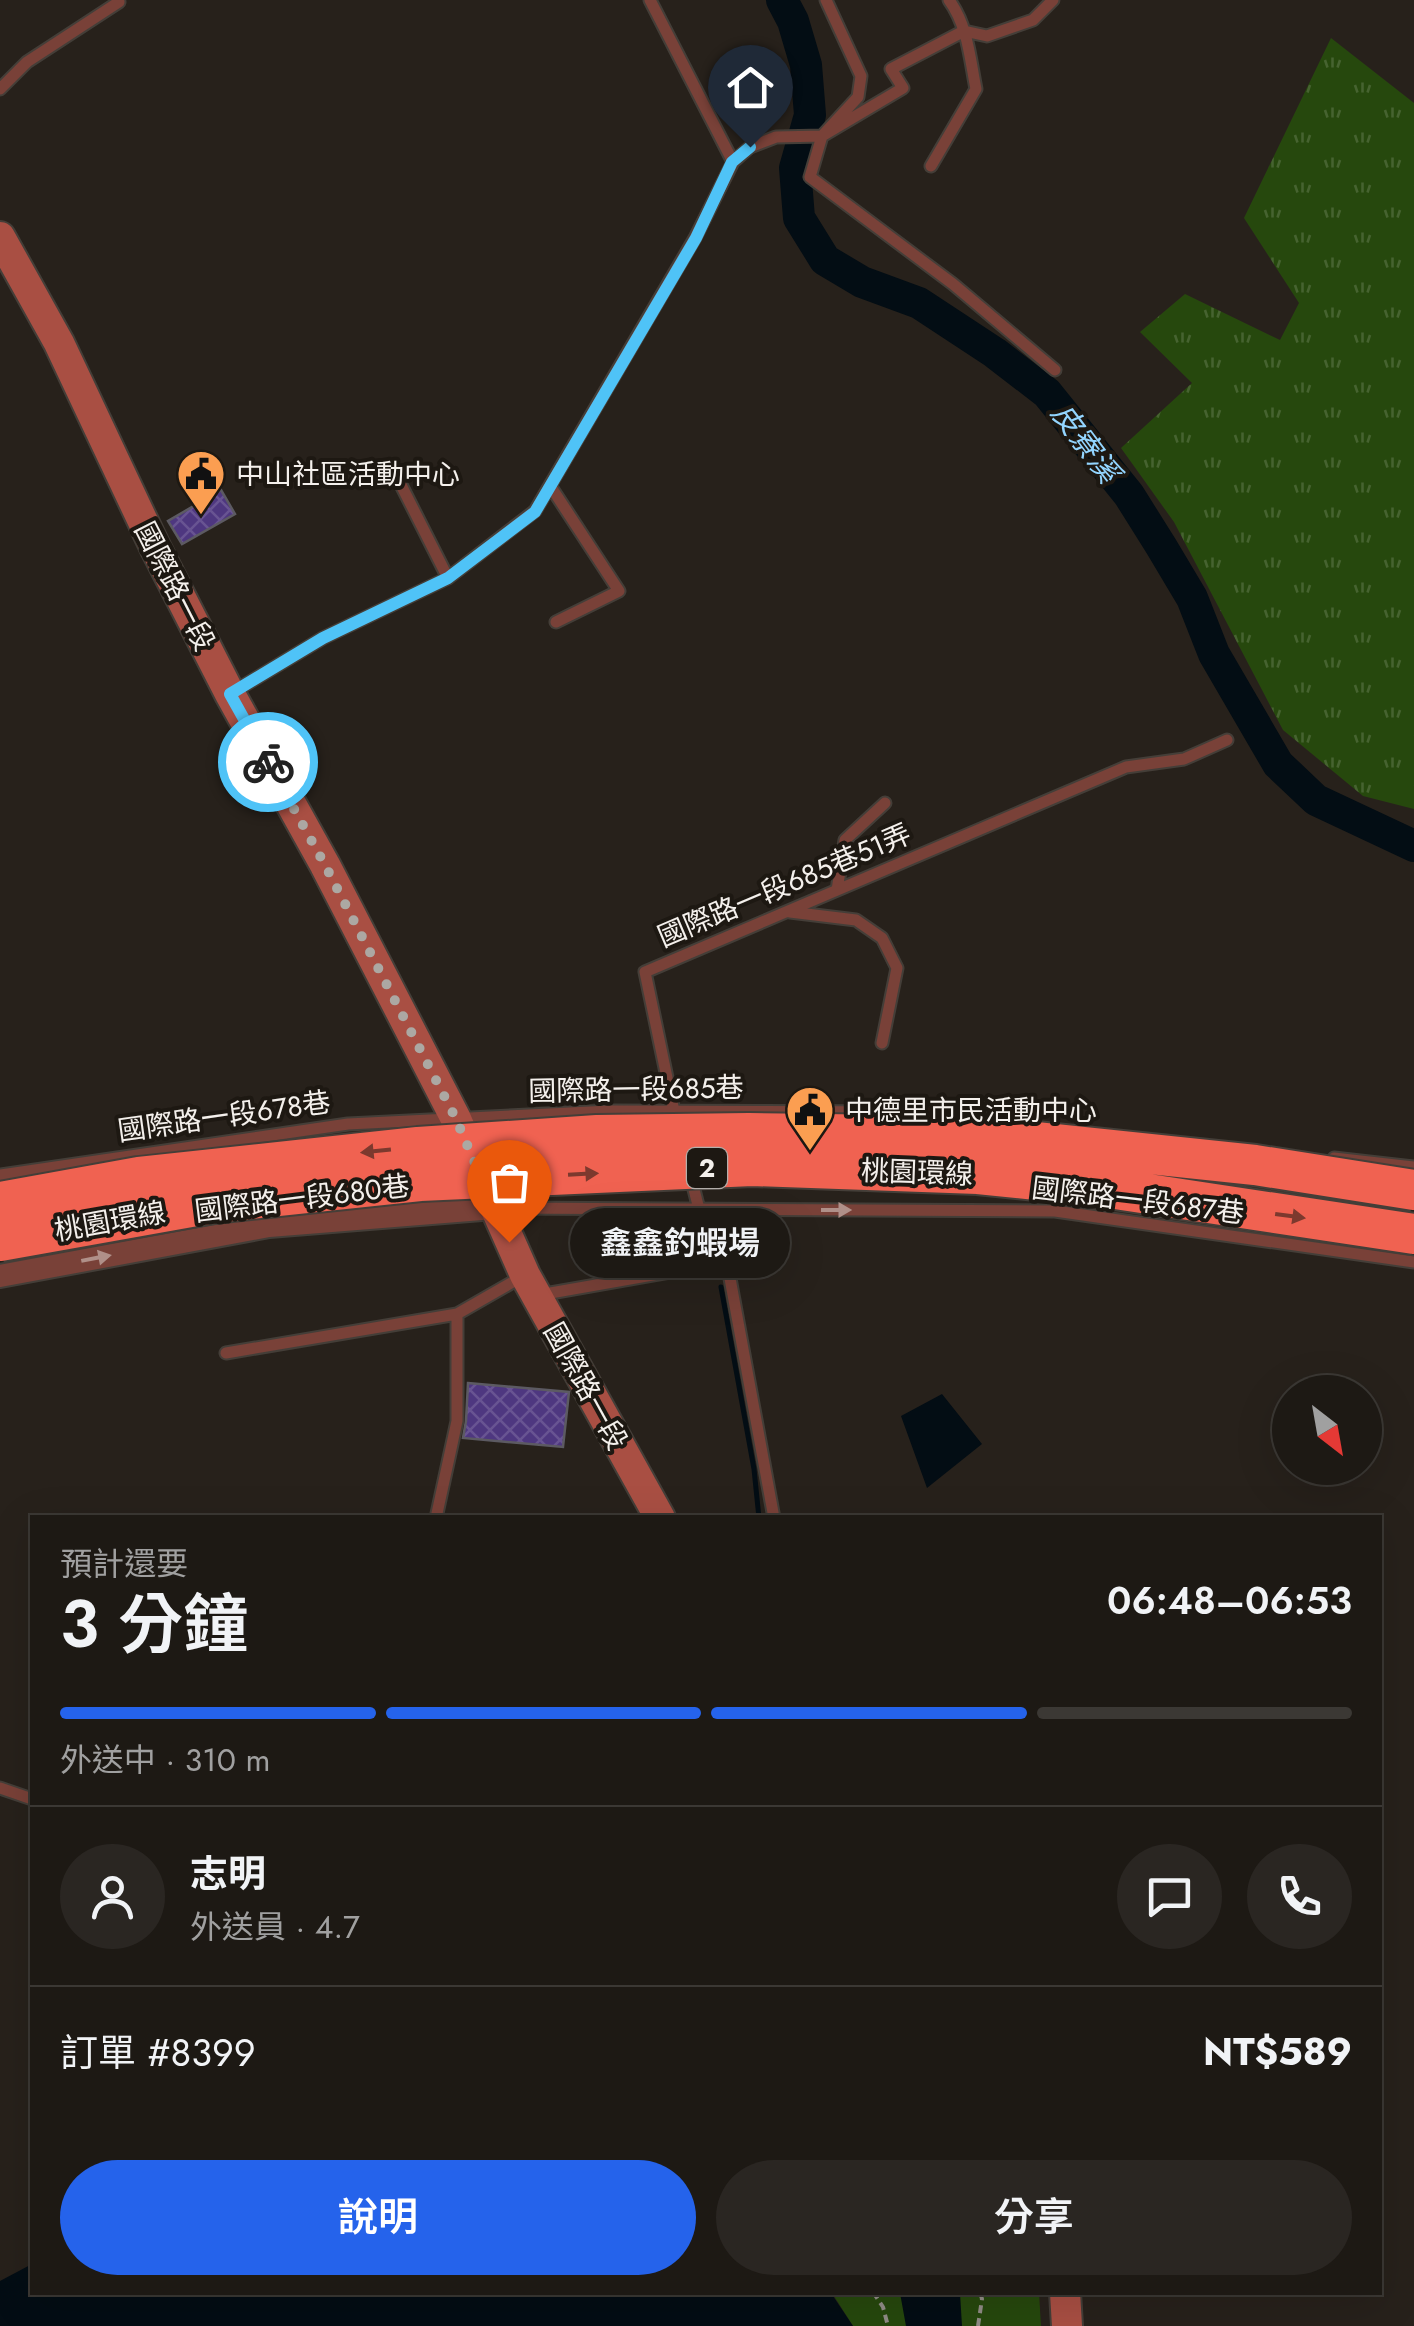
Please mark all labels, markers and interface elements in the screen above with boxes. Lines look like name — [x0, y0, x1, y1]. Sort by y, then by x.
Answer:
pin — [708, 45, 793, 148]
icon: home — [723, 60, 778, 115]
water label: 皮寮溪 — [1041, 394, 1132, 495]
public building icon: 中山社區活動中心 — [175, 448, 227, 516]
place label: 中山社區活動中心 — [236, 454, 460, 495]
street label: 國際路一段 — [125, 515, 225, 658]
courier — [218, 712, 318, 812]
icon: bike — [241, 735, 296, 790]
street label: 國際路一段685巷51弄 — [651, 814, 917, 957]
street label: 國際路一段685巷 — [528, 1067, 744, 1112]
street label: 國際路一段678巷 — [115, 1081, 333, 1152]
public building icon: 中德里市民活動中心 — [784, 1084, 836, 1152]
place label: 中德里市民活動中心 — [845, 1090, 1097, 1131]
pin — [467, 1140, 552, 1243]
one-way arrow — [359, 1144, 391, 1160]
road number: 2 — [687, 1148, 727, 1188]
street label: 桃園環線 — [860, 1150, 974, 1195]
icon: bag — [482, 1155, 537, 1210]
street label: 國際路一段680巷 — [192, 1165, 412, 1232]
one-way arrow — [567, 1165, 599, 1181]
street label: 國際路一段687巷 — [1029, 1167, 1246, 1234]
street label: 桃園環線 — [51, 1192, 169, 1251]
one-way arrow — [821, 1202, 853, 1218]
callout: 鑫鑫釣蝦場 — [569, 1207, 789, 1277]
one-way arrow — [1274, 1208, 1306, 1224]
text: 鑫鑫釣蝦場 — [600, 1220, 760, 1266]
one-way arrow — [81, 1250, 112, 1266]
street label: 國際路一段 — [534, 1315, 637, 1457]
north arrow — [1272, 1375, 1382, 1485]
map controls — [1272, 1375, 1382, 1485]
text: 預計還要 — [60, 1541, 188, 1587]
text: 06:48–06:53 — [1107, 1573, 1352, 1628]
text: 3 分鐘 — [60, 1577, 248, 1671]
text: 外送中 · 310 m — [60, 1737, 270, 1783]
button: person — [60, 1844, 165, 1949]
button: chat — [1117, 1844, 1222, 1949]
button: phone — [1247, 1844, 1352, 1949]
text: 志明 — [190, 1846, 266, 1901]
text: 外送員 · 4.7 — [190, 1904, 360, 1950]
text: NT$589 — [1203, 2024, 1352, 2079]
text: 訂單 #8399 — [60, 2025, 256, 2080]
button: 說明 — [60, 2160, 696, 2275]
button: 分享 — [716, 2160, 1352, 2275]

